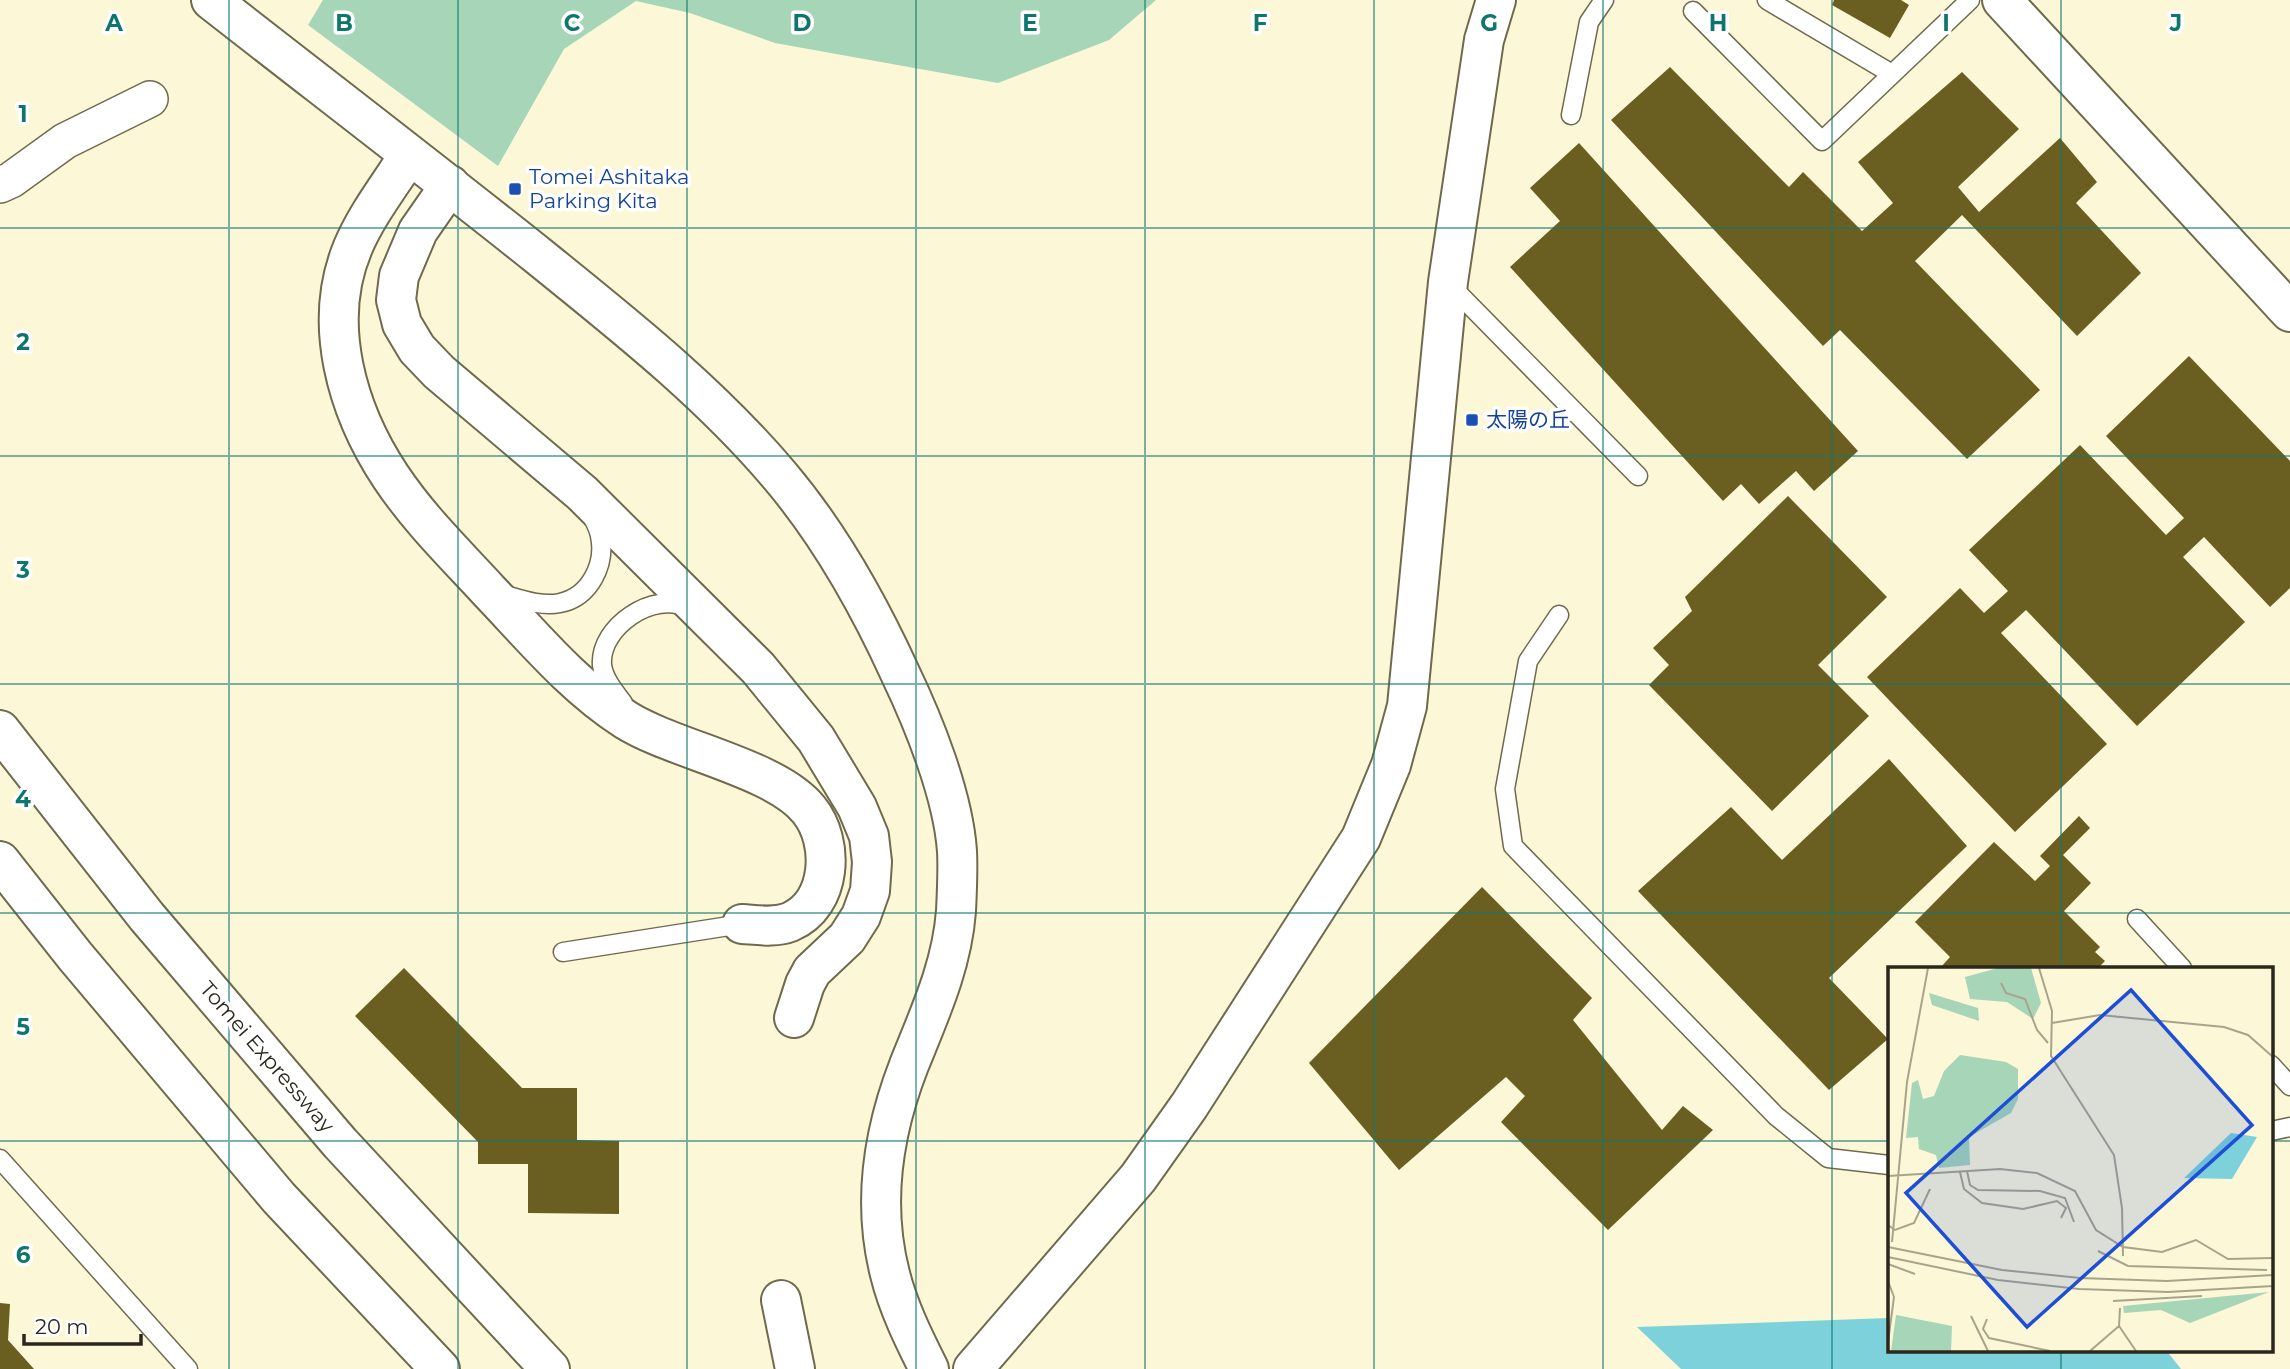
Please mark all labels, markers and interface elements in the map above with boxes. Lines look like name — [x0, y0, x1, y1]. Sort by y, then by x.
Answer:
text: A — [104, 9, 123, 37]
text: B — [335, 9, 353, 37]
text: C — [564, 9, 581, 37]
text: D — [793, 9, 812, 37]
text: E — [1022, 9, 1038, 37]
text: F — [1253, 9, 1268, 37]
text: G — [1480, 9, 1498, 37]
text: H — [1709, 9, 1727, 37]
text: I — [1942, 9, 1950, 37]
text: J — [2169, 9, 2182, 37]
text: 1 — [18, 100, 28, 128]
place label: Tomei Ashitaka Parking Kita — [529, 164, 689, 213]
marker: Tomei Ashitaka Parking Kita — [507, 181, 523, 197]
text: 2 — [16, 328, 30, 356]
place label: 太陽の丘 — [1486, 407, 1570, 432]
marker: 太陽の丘 — [1464, 412, 1480, 428]
text: 3 — [15, 556, 30, 584]
text: 4 — [15, 785, 31, 813]
inset map — [1888, 967, 2272, 1352]
street label: Tomei Expressway — [195, 976, 340, 1138]
text: 5 — [16, 1013, 30, 1041]
text: 6 — [16, 1241, 31, 1269]
scale bar — [24, 1302, 142, 1346]
text: 20 m — [35, 1314, 89, 1339]

